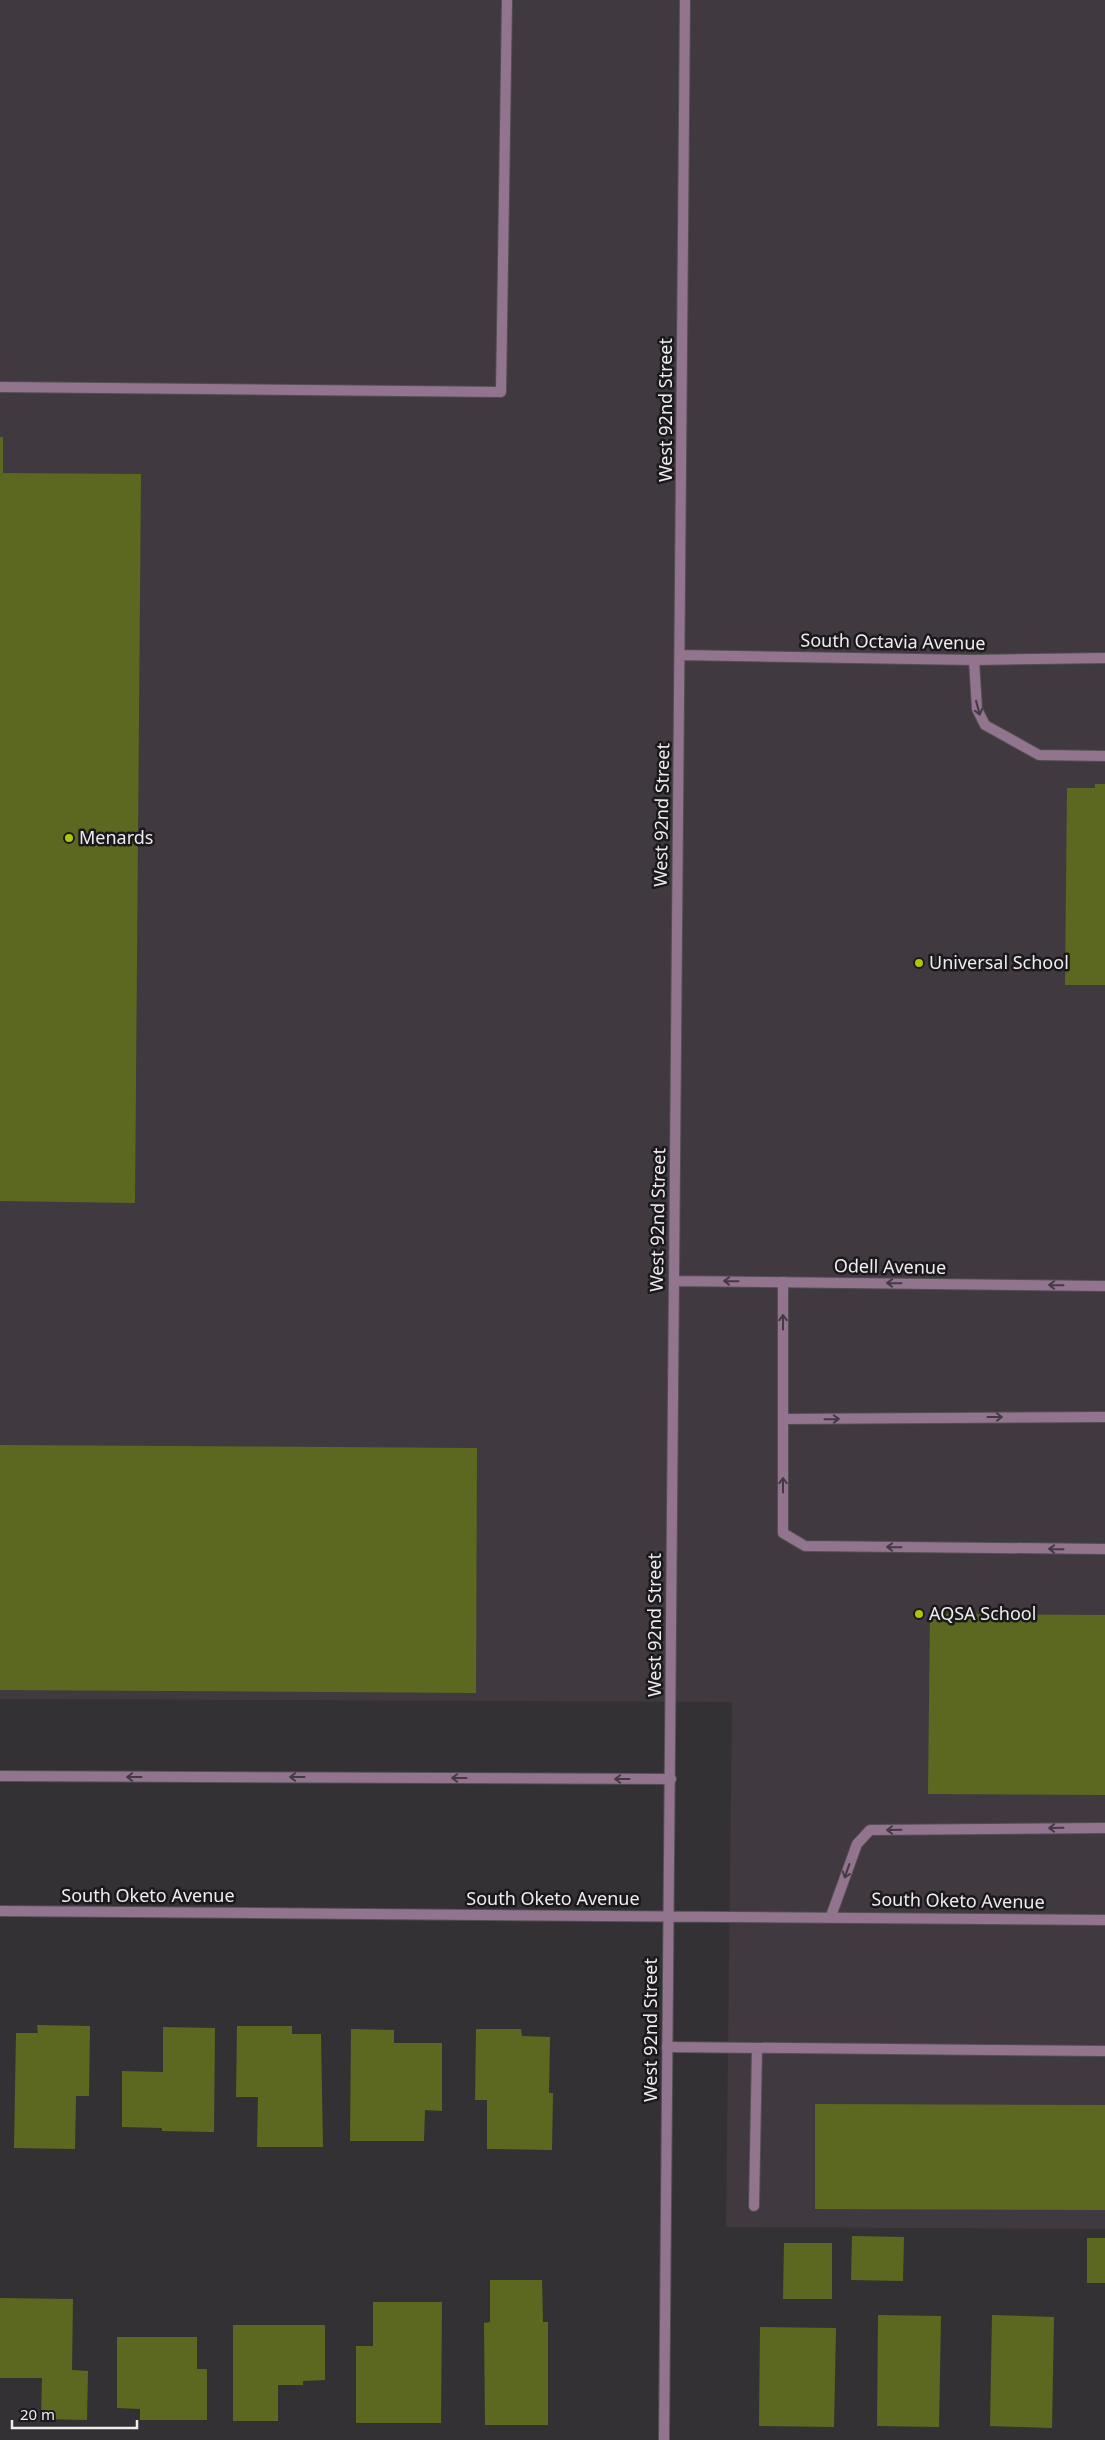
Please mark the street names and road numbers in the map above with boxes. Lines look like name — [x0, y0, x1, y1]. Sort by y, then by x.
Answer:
street label: West 92nd Street — [653, 337, 677, 482]
street label: South Octavia Avenue — [800, 627, 986, 655]
street label: West 92nd Street — [648, 742, 674, 887]
street label: West 92nd Street — [644, 1147, 670, 1292]
street label: Odell Avenue — [834, 1253, 946, 1279]
street label: West 92nd Street — [642, 1552, 666, 1697]
street label: South Oketo Avenue — [61, 1883, 235, 1907]
street label: South Oketo Avenue — [466, 1886, 640, 1910]
street label: South Oketo Avenue — [871, 1886, 1045, 1914]
street label: West 92nd Street — [638, 1957, 662, 2102]

